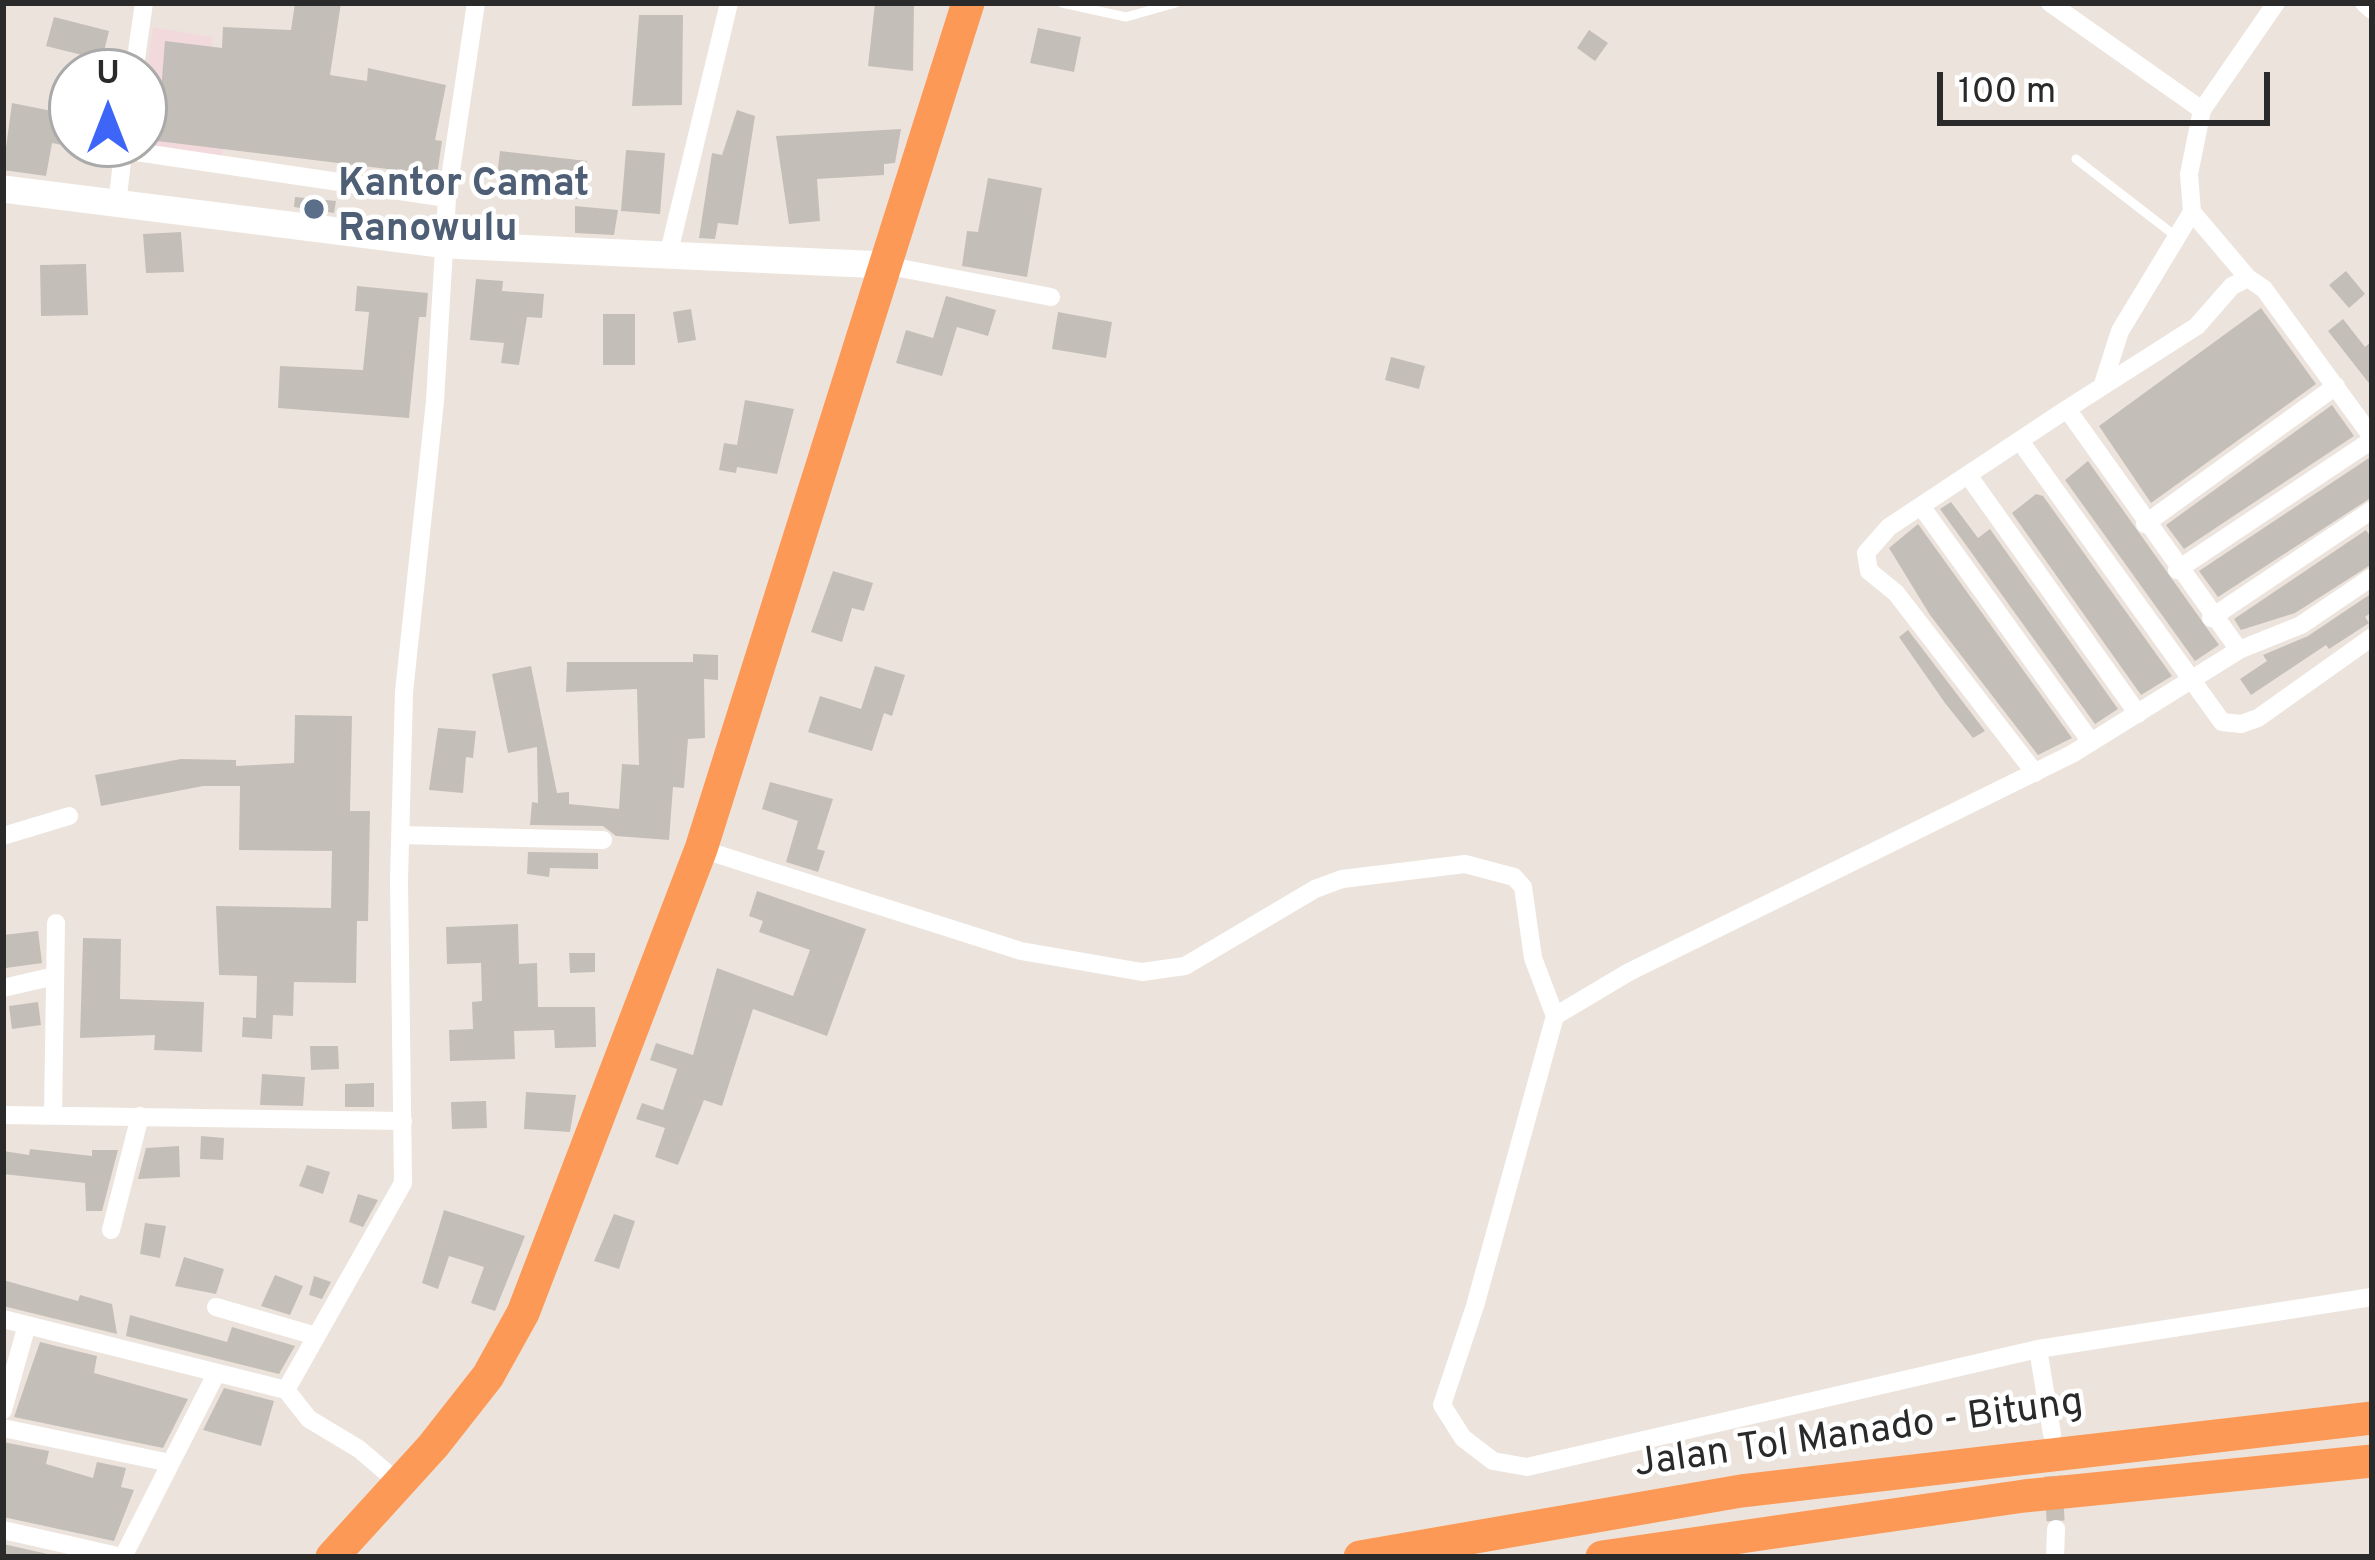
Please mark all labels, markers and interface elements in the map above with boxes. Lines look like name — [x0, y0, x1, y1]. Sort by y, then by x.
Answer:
north arrow — [48, 48, 168, 168]
scale bar — [1943, 48, 2276, 122]
text: U — [96, 54, 120, 96]
text: 100 m — [1958, 70, 2056, 116]
place label: Kantor Camat Ranowulu — [338, 164, 589, 255]
marker: Kantor Camat Ranowulu — [301, 196, 327, 222]
street label: Jalan Tol Manado - Bitung — [1632, 1381, 2086, 1491]

